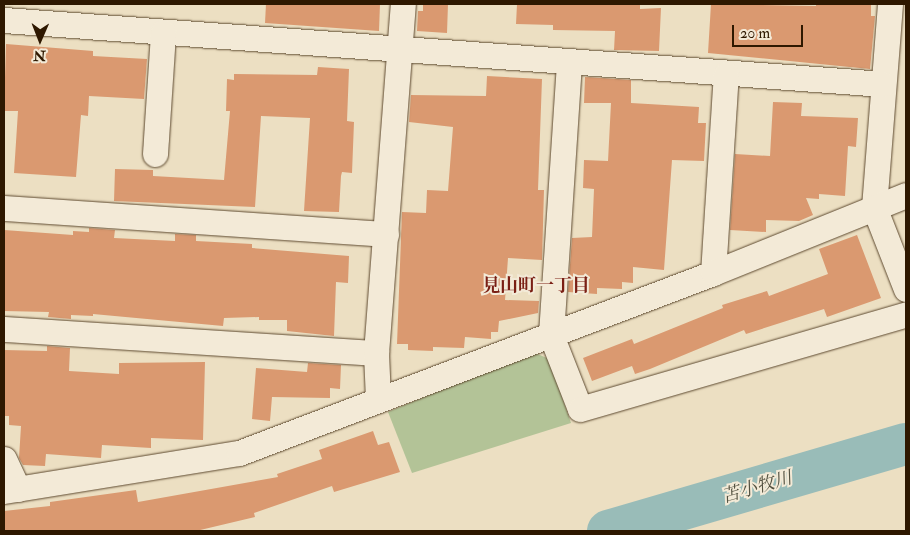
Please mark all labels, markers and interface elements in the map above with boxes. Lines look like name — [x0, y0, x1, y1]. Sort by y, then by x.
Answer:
north arrow — [15, 15, 65, 65]
scale bar — [735, 15, 806, 47]
text: 20 m — [740, 24, 770, 43]
text: N — [33, 47, 46, 64]
district label: 見山町一丁目 — [482, 275, 590, 297]
water label: 苫小牧川 — [719, 468, 795, 508]

